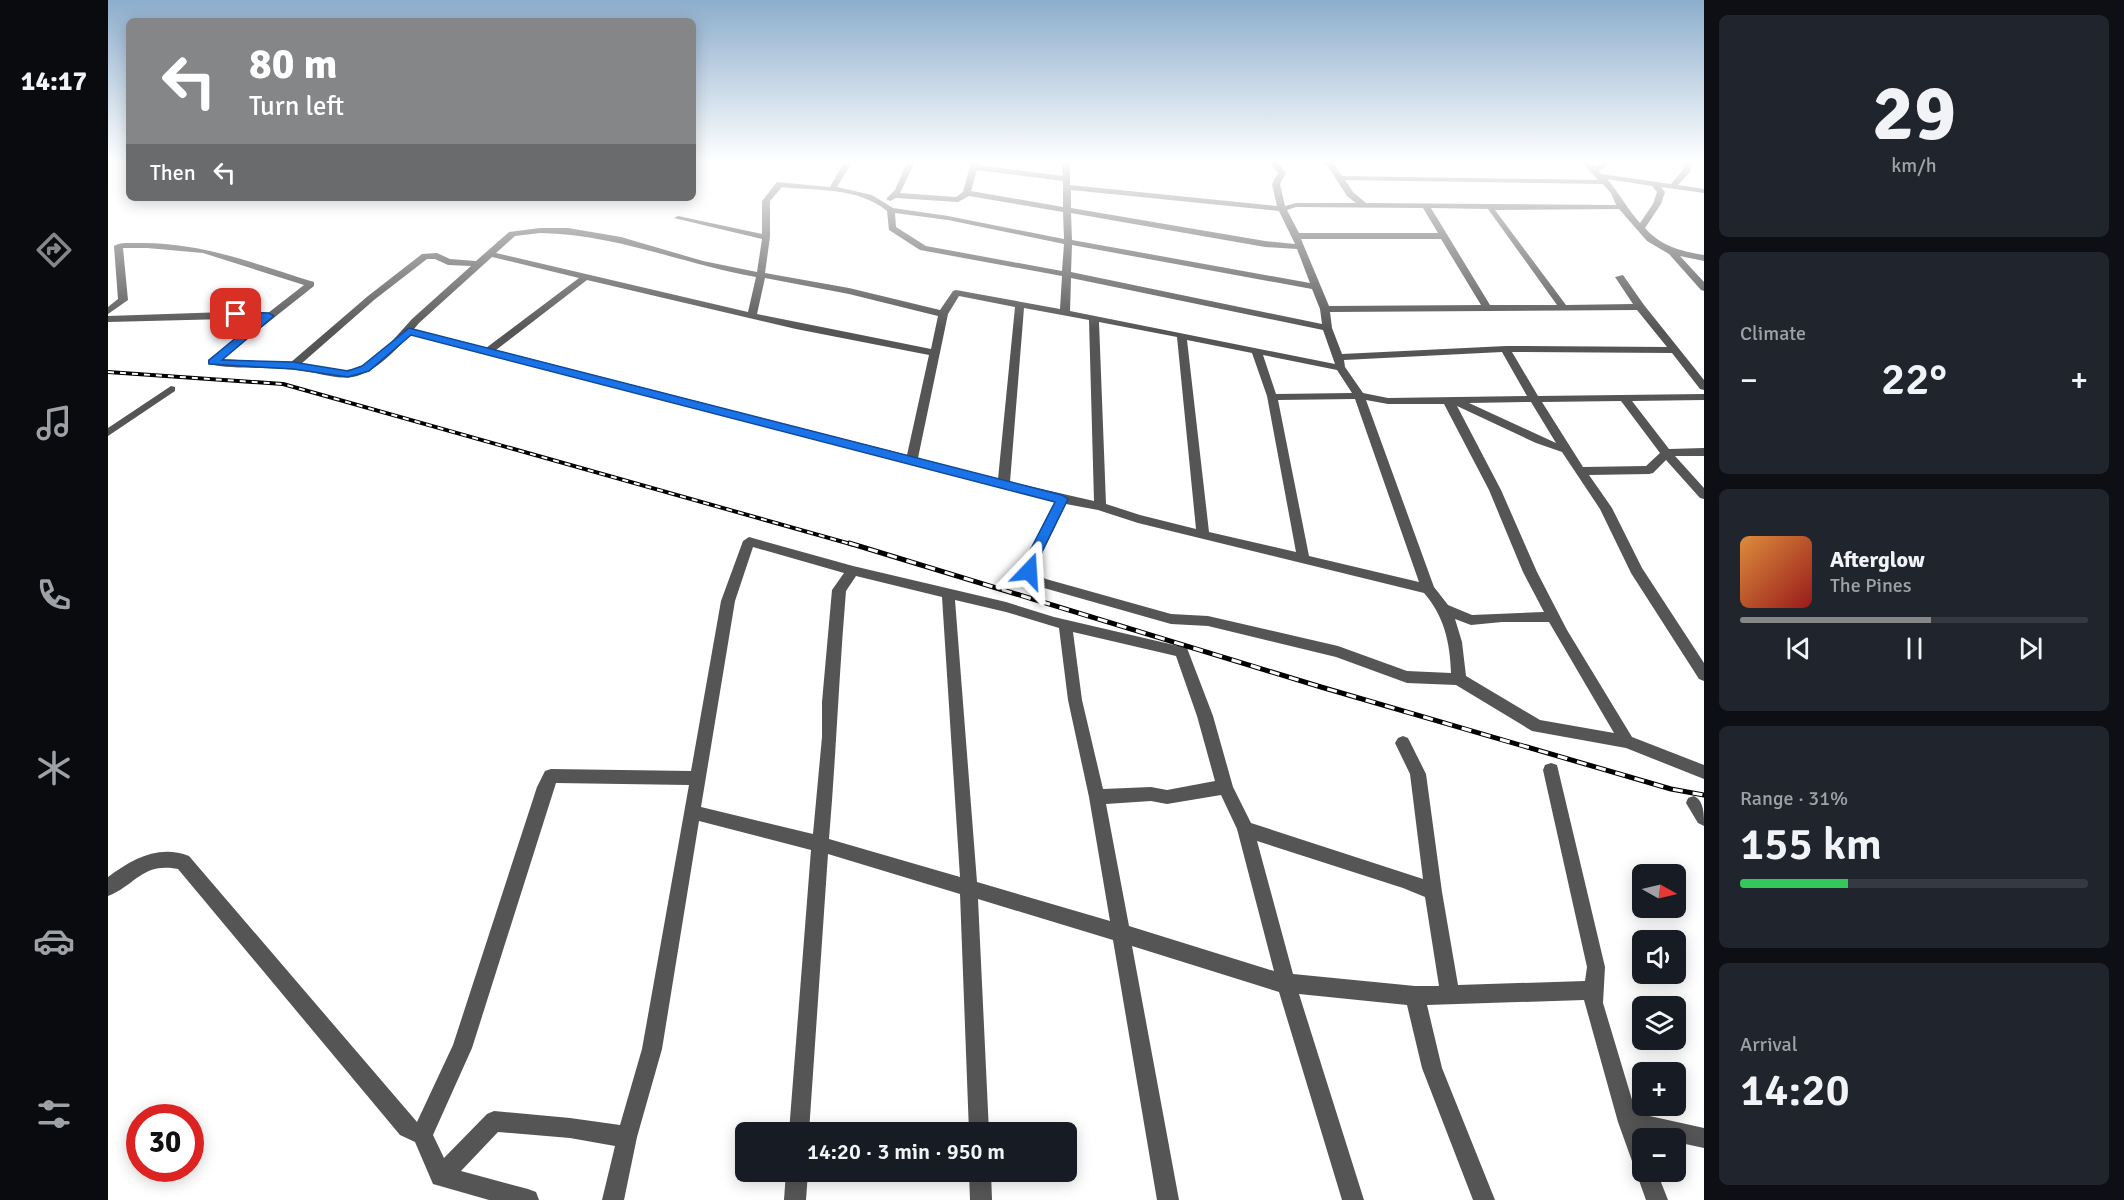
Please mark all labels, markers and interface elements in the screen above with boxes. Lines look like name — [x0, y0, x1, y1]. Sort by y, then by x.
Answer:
text: 80 m — [249, 39, 338, 90]
icon: left — [150, 42, 228, 120]
text: 14:17 — [21, 65, 87, 98]
text: 29 — [1872, 66, 1956, 162]
text: Turn left — [249, 90, 344, 123]
text: km/h — [1891, 153, 1937, 178]
icon: left — [208, 156, 241, 189]
text: Then — [150, 159, 196, 186]
icon: directions — [33, 229, 75, 271]
pin — [210, 288, 261, 339]
icon: arrive — [219, 297, 252, 330]
text: Climate — [1740, 321, 1806, 346]
text: 22° — [1881, 352, 1947, 407]
text: − — [1740, 360, 1758, 401]
text: + — [2070, 360, 2088, 401]
icon: music — [33, 402, 75, 444]
position arrow — [997, 539, 1061, 603]
text: Afterglow — [1830, 546, 1925, 573]
text: The Pines — [1830, 573, 1912, 598]
icon: phone — [33, 574, 75, 616]
icon: previous — [1782, 632, 1815, 665]
icon: pause — [1898, 632, 1931, 665]
icon: next — [2014, 632, 2047, 665]
icon: climate — [33, 747, 75, 789]
text: Range · 31% — [1740, 786, 1848, 811]
text: 155 km — [1740, 817, 1882, 872]
north arrow — [1632, 864, 1686, 918]
map controls — [1632, 864, 1686, 1182]
icon: car — [33, 920, 75, 962]
button: sound — [1632, 930, 1686, 984]
button: layers — [1632, 996, 1686, 1050]
text: Arrival — [1740, 1032, 1798, 1057]
button: + — [1632, 1062, 1686, 1116]
text: 14:20 — [1740, 1063, 1850, 1118]
icon: filters — [33, 1093, 75, 1135]
speed limit sign: 30 — [126, 1104, 204, 1182]
button: − — [1632, 1128, 1686, 1182]
text: 14:20 · 3 min · 950 m — [807, 1138, 1005, 1165]

